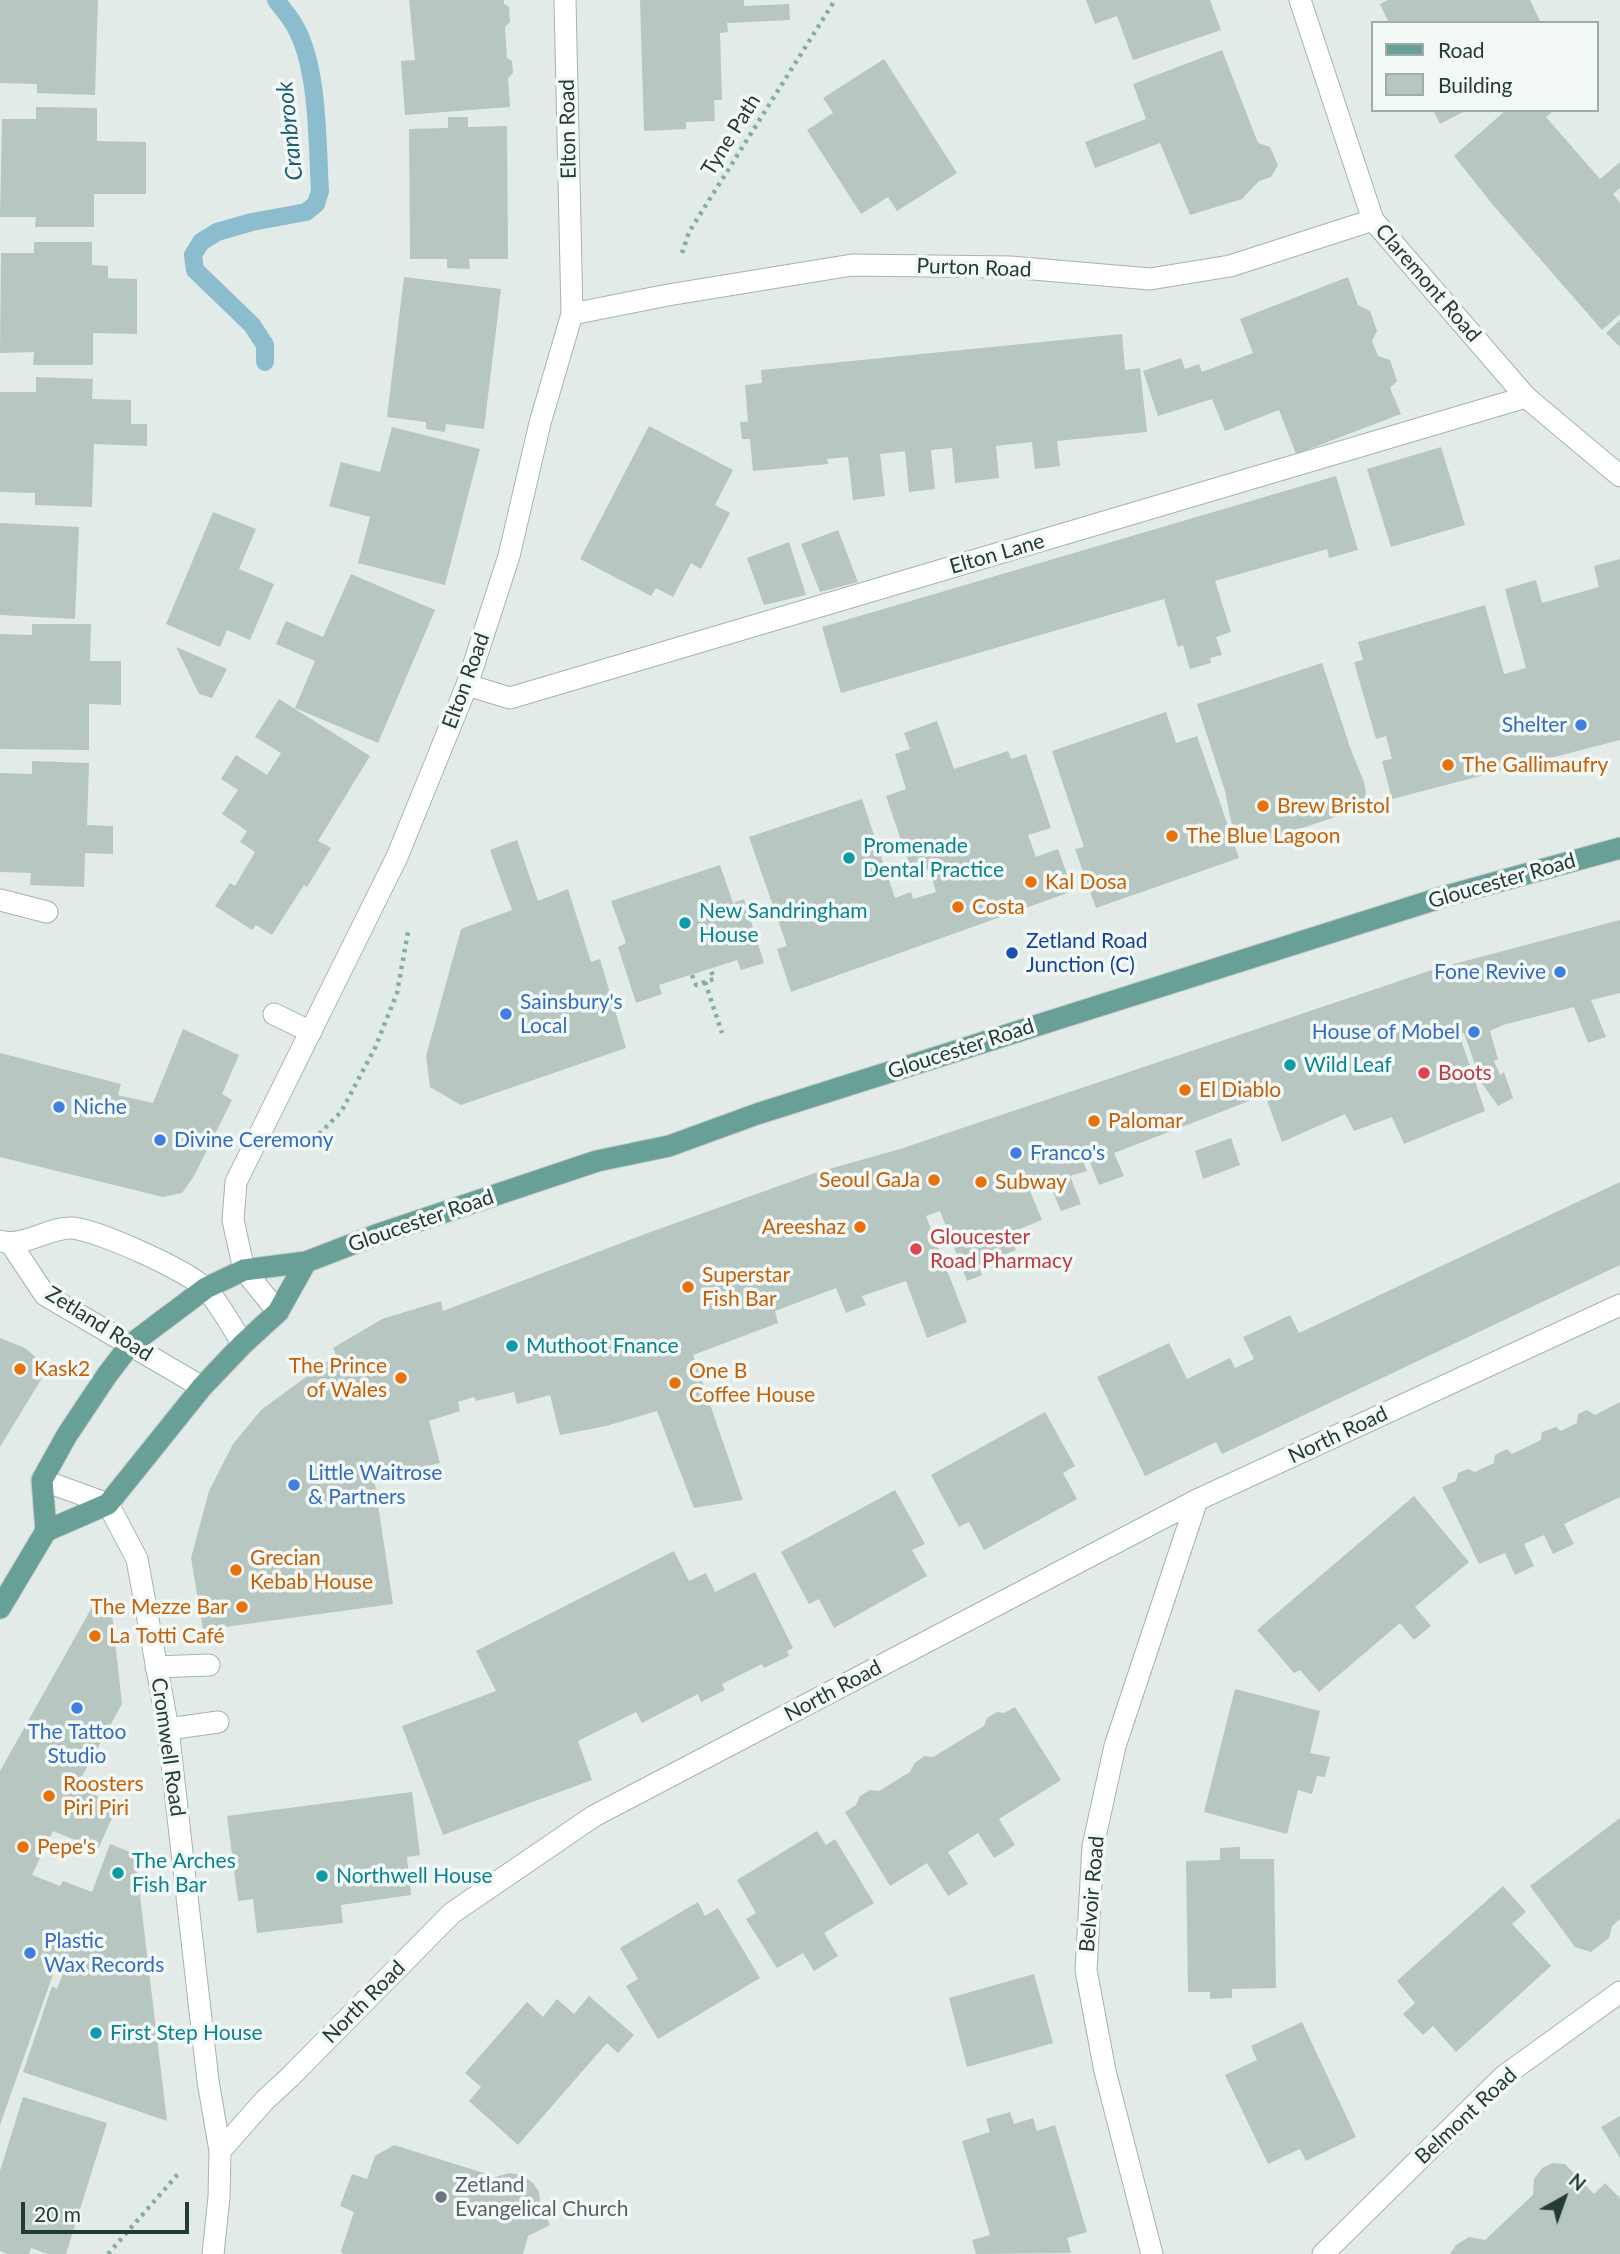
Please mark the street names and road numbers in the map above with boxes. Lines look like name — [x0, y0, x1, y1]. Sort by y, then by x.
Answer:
street label: Elton Road — [555, 79, 581, 179]
street label: Tyne Path — [696, 90, 766, 180]
street label: Claremont Road — [1370, 219, 1486, 347]
street label: Purton Road — [916, 253, 1032, 283]
street label: Elton Lane — [947, 528, 1047, 580]
street label: Elton Road — [437, 630, 495, 732]
street label: Gloucester Road — [1425, 848, 1579, 914]
street label: Gloucester Road — [885, 1014, 1037, 1084]
street label: Gloucester Road — [345, 1184, 497, 1258]
street label: Zetland Road — [41, 1281, 157, 1367]
street label: North Road — [1284, 1401, 1392, 1469]
street label: North Road — [780, 1655, 886, 1727]
street label: Cromwell Road — [146, 1676, 190, 1818]
street label: Belvoir Road — [1074, 1835, 1110, 1953]
street label: North Road — [317, 1955, 411, 2049]
street label: Belmont Road — [1410, 2063, 1522, 2169]

